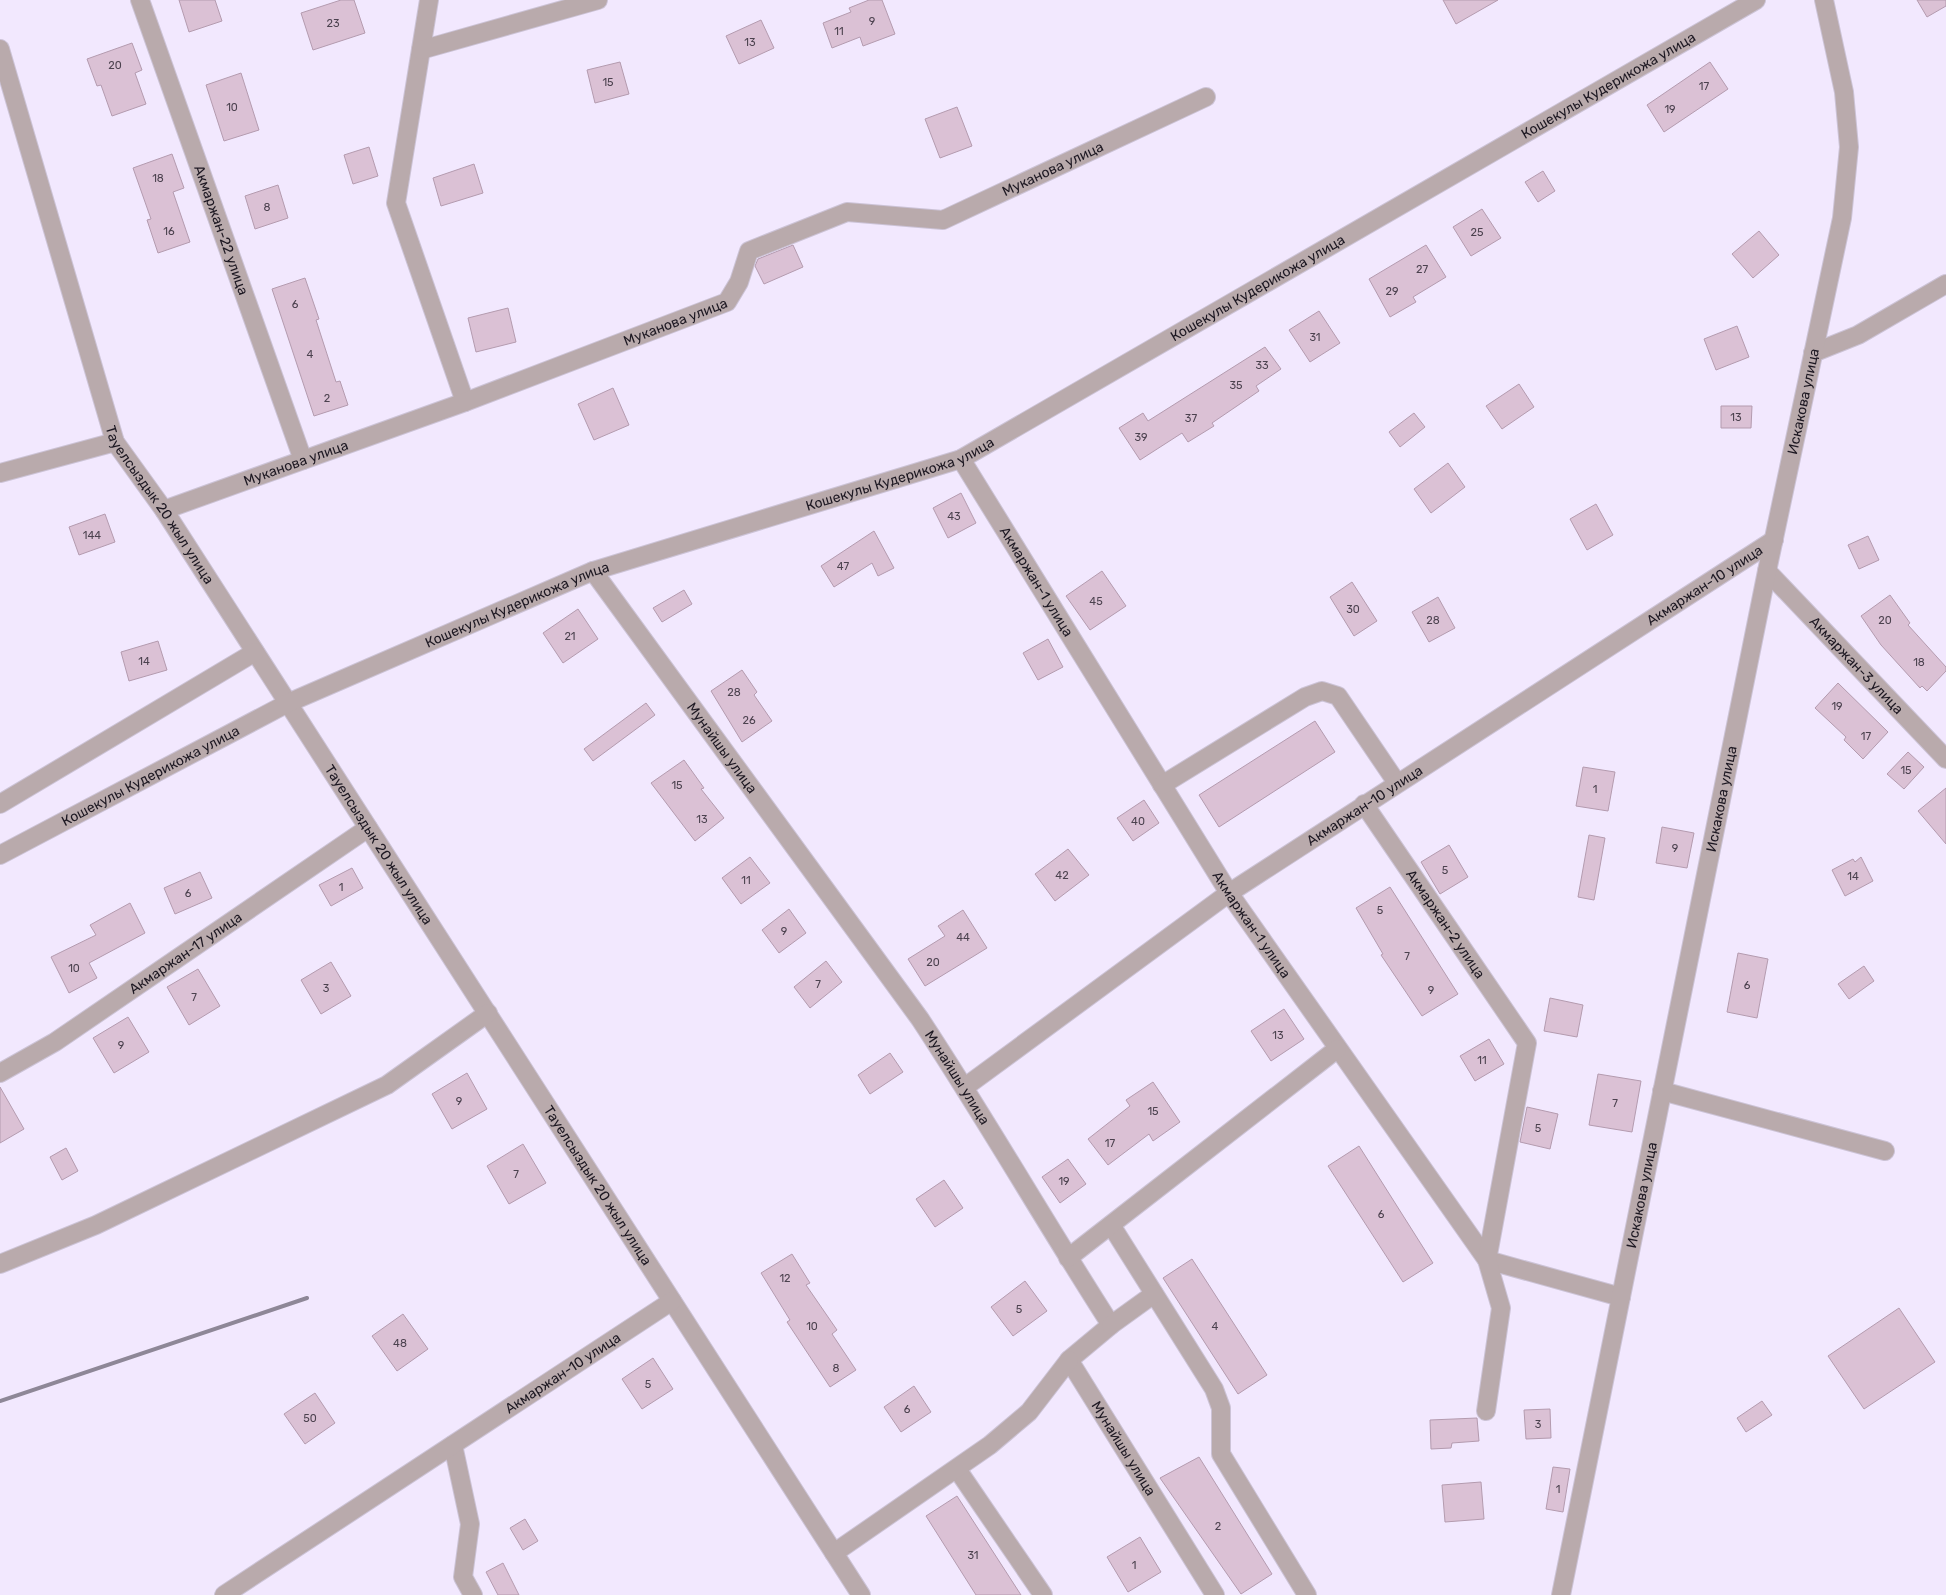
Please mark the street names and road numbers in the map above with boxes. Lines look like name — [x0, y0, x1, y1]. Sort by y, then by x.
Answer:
street label: Кошекулы Кудерикожа улица — [1518, 29, 1699, 143]
street label: Муканова улица — [999, 138, 1106, 200]
street label: Акмаржан-22 улица — [190, 163, 252, 297]
street label: Кошекулы Кудерикожа улица — [1167, 231, 1348, 345]
street label: Муканова улица — [621, 295, 730, 350]
street label: Искакова улица — [1784, 347, 1823, 456]
street label: Тауелсыздык 20 жыл улица — [102, 424, 217, 587]
street label: Кошекулы Кудерикожа улица — [804, 434, 997, 515]
street label: Муканова улица — [241, 437, 351, 490]
street label: Акмаржан-1 улица — [996, 524, 1077, 640]
street label: Акмаржан-10 улица — [1643, 542, 1766, 629]
street label: Кошекулы Кудерикожа улица — [422, 559, 611, 652]
street label: Акмаржан-3 улица — [1806, 613, 1907, 718]
street label: Мунайшы улица — [683, 699, 761, 797]
street label: Кошекулы Кудерикожа улица — [59, 722, 242, 830]
street label: Искакова улица — [1703, 744, 1741, 854]
street label: Тауелсыздык 20 жыл улица — [321, 762, 436, 928]
street label: Акмаржан-10 улица — [1303, 762, 1426, 849]
street label: Акмаржан-2 улица — [1402, 866, 1488, 982]
street label: Акмаржан-1 улица — [1209, 868, 1294, 982]
street label: Акмаржан-17 улица — [125, 909, 245, 997]
street label: Мунайшы улица — [921, 1027, 993, 1128]
street label: Тауелсыздык 20 жыл улица — [540, 1102, 655, 1269]
street label: Искакова улица — [1623, 1141, 1661, 1250]
street label: Акмаржан-10 улица — [502, 1329, 624, 1417]
street label: Мунайшы улица — [1088, 1398, 1159, 1499]

